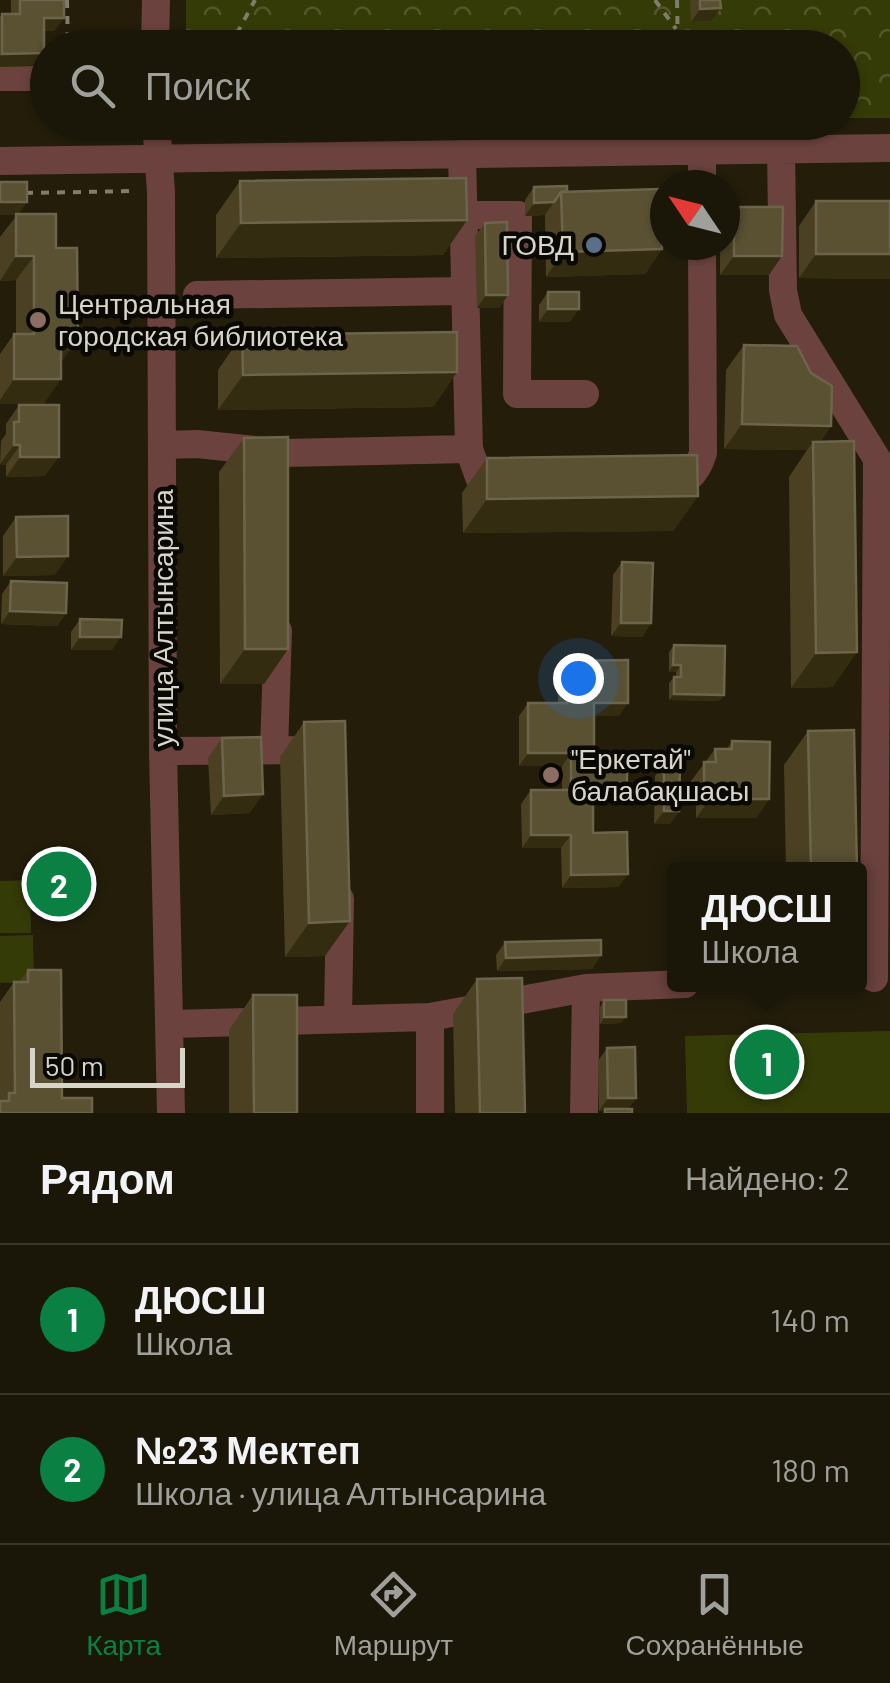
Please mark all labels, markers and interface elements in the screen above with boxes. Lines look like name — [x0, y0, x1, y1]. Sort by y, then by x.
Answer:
search box — [30, 30, 860, 140]
icon: search — [65, 58, 120, 113]
text: Поиск — [145, 62, 250, 108]
north arrow — [650, 170, 740, 260]
place label: ГОВД — [502, 227, 574, 261]
marker: ГОВД — [583, 234, 605, 256]
place label: Центральная городская библиотека — [58, 286, 344, 352]
marker: Центральная городская библиотека — [27, 309, 49, 331]
street label: улица Алтынсарина — [145, 489, 179, 747]
your location — [553, 653, 604, 704]
place label: "Еркетай" балабақшасы — [571, 741, 749, 807]
marker: "Еркетай" балабақшасы — [540, 764, 562, 786]
pin: 2 — [27, 846, 92, 922]
popup — [667, 862, 867, 992]
text: ДЮСШ — [701, 884, 833, 930]
text: Школа — [701, 931, 799, 969]
pin: 1 — [734, 1024, 800, 1100]
scale bar — [30, 1043, 185, 1088]
text: 50 m — [45, 1048, 104, 1082]
text: Рядом — [40, 1152, 175, 1202]
text: Найдено: 2 — [685, 1158, 850, 1196]
text: ДЮСШ — [135, 1276, 266, 1322]
text: 1 — [67, 1300, 78, 1338]
text: 140 m — [770, 1300, 850, 1338]
text: Школа — [135, 1323, 232, 1361]
text: №23 Мектеп — [135, 1426, 361, 1472]
text: 2 — [64, 1450, 81, 1488]
text: 180 m — [771, 1450, 850, 1488]
text: Школа · улица Алтынсарина — [135, 1473, 546, 1511]
tab: Карта — [86, 1567, 161, 1662]
tab: Маршрут — [334, 1567, 453, 1662]
tab: Сохранённые — [625, 1567, 804, 1662]

